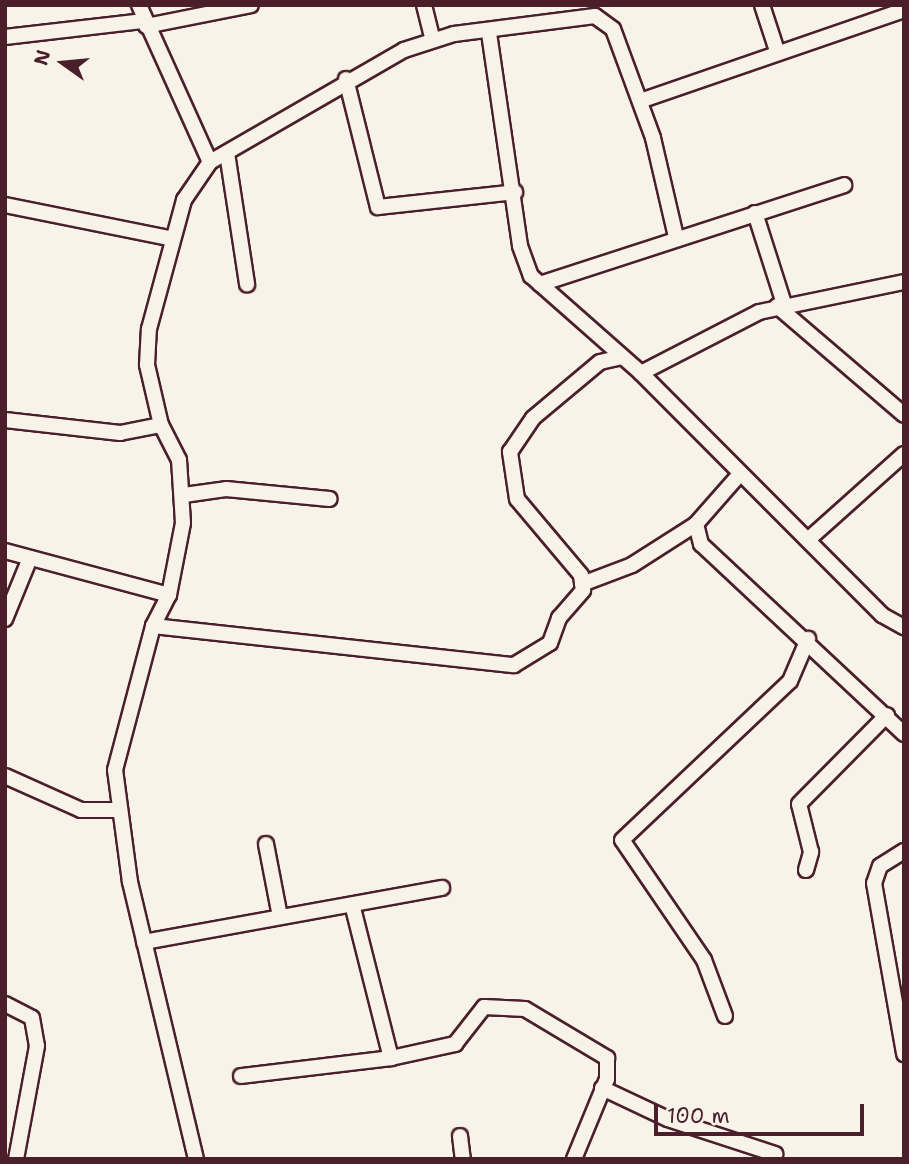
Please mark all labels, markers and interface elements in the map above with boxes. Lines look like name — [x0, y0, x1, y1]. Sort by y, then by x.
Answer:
north arrow — [28, 28, 98, 98]
text: N — [28, 47, 56, 68]
scale bar — [657, 1090, 867, 1134]
text: 100 m — [667, 1102, 730, 1130]

